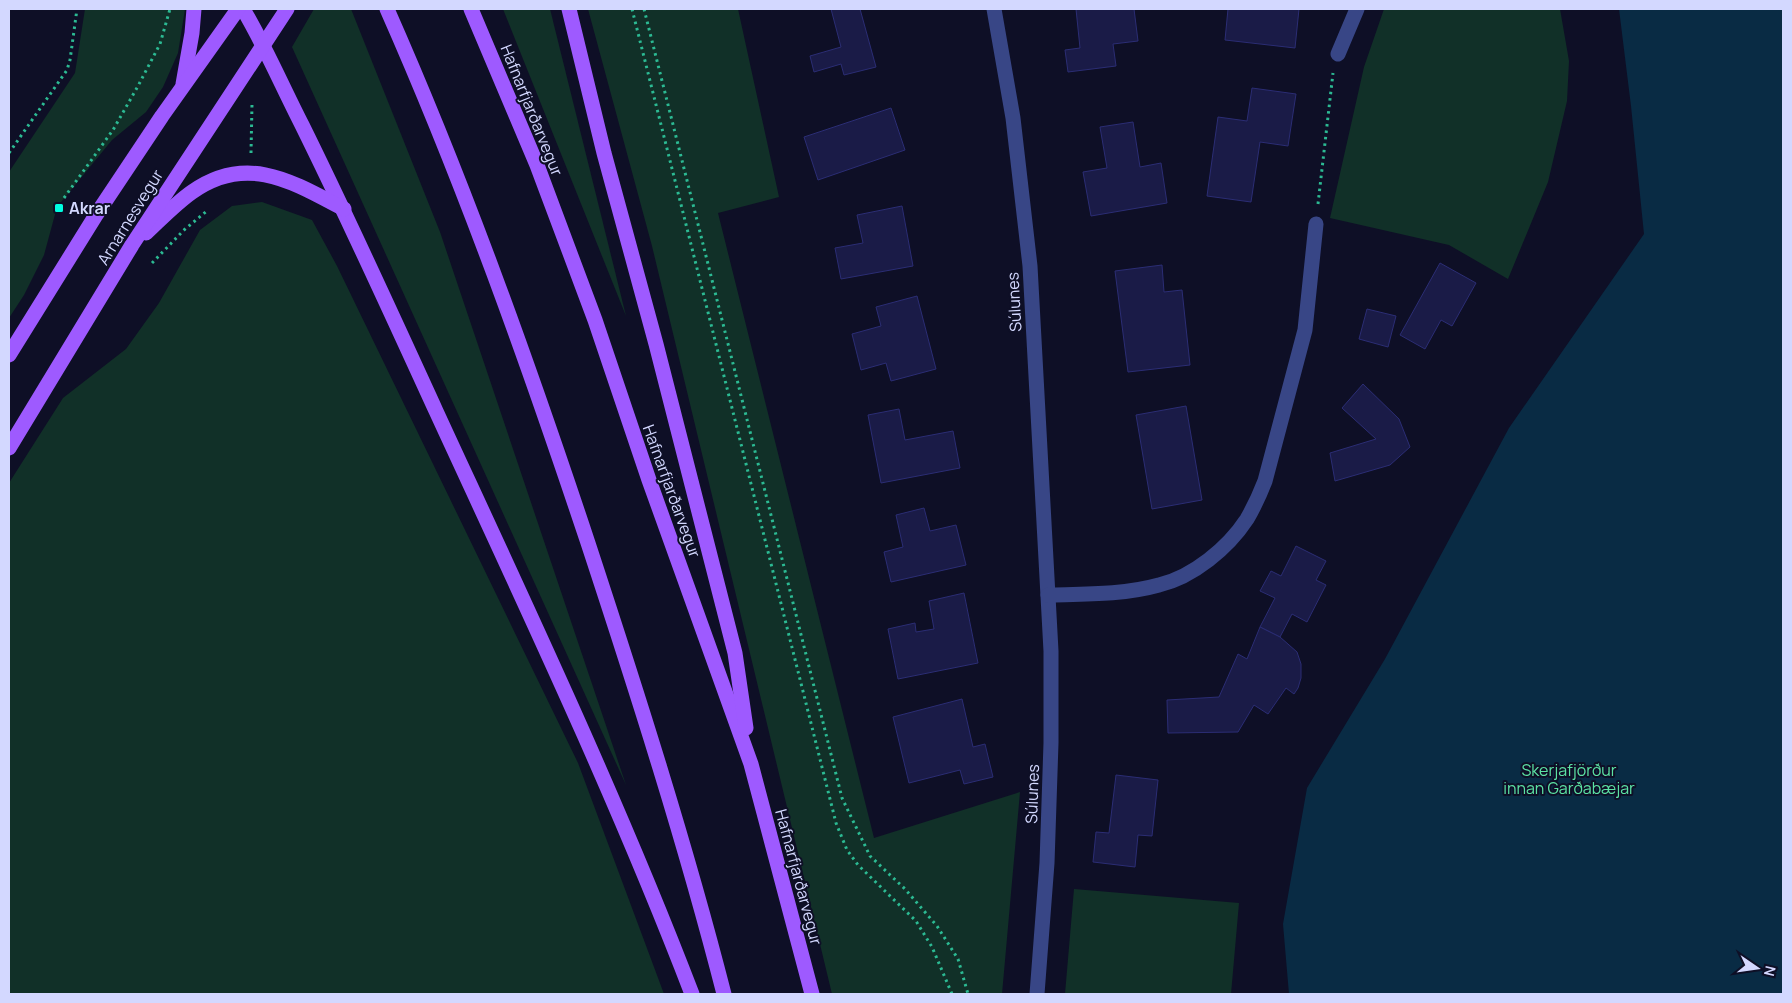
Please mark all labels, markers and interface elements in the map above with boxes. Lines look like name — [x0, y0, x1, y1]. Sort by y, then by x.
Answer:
street label: Hafnarfjarðarvegur — [496, 41, 568, 179]
street label: Arnarnesvegur — [92, 165, 168, 269]
place label: Akrar — [69, 197, 110, 219]
marker: Akrar — [53, 202, 65, 214]
street label: Súlunes — [1001, 272, 1027, 332]
street label: Hafnarfjarðarvegur — [638, 422, 706, 561]
park label: Skerjafjörður innan Garðabæjar — [1503, 759, 1635, 799]
street label: Súlunes — [1020, 764, 1044, 824]
street label: Hafnarfjarðarvegur — [770, 807, 828, 948]
north arrow — [1732, 943, 1782, 993]
text: N — [1760, 964, 1781, 978]

